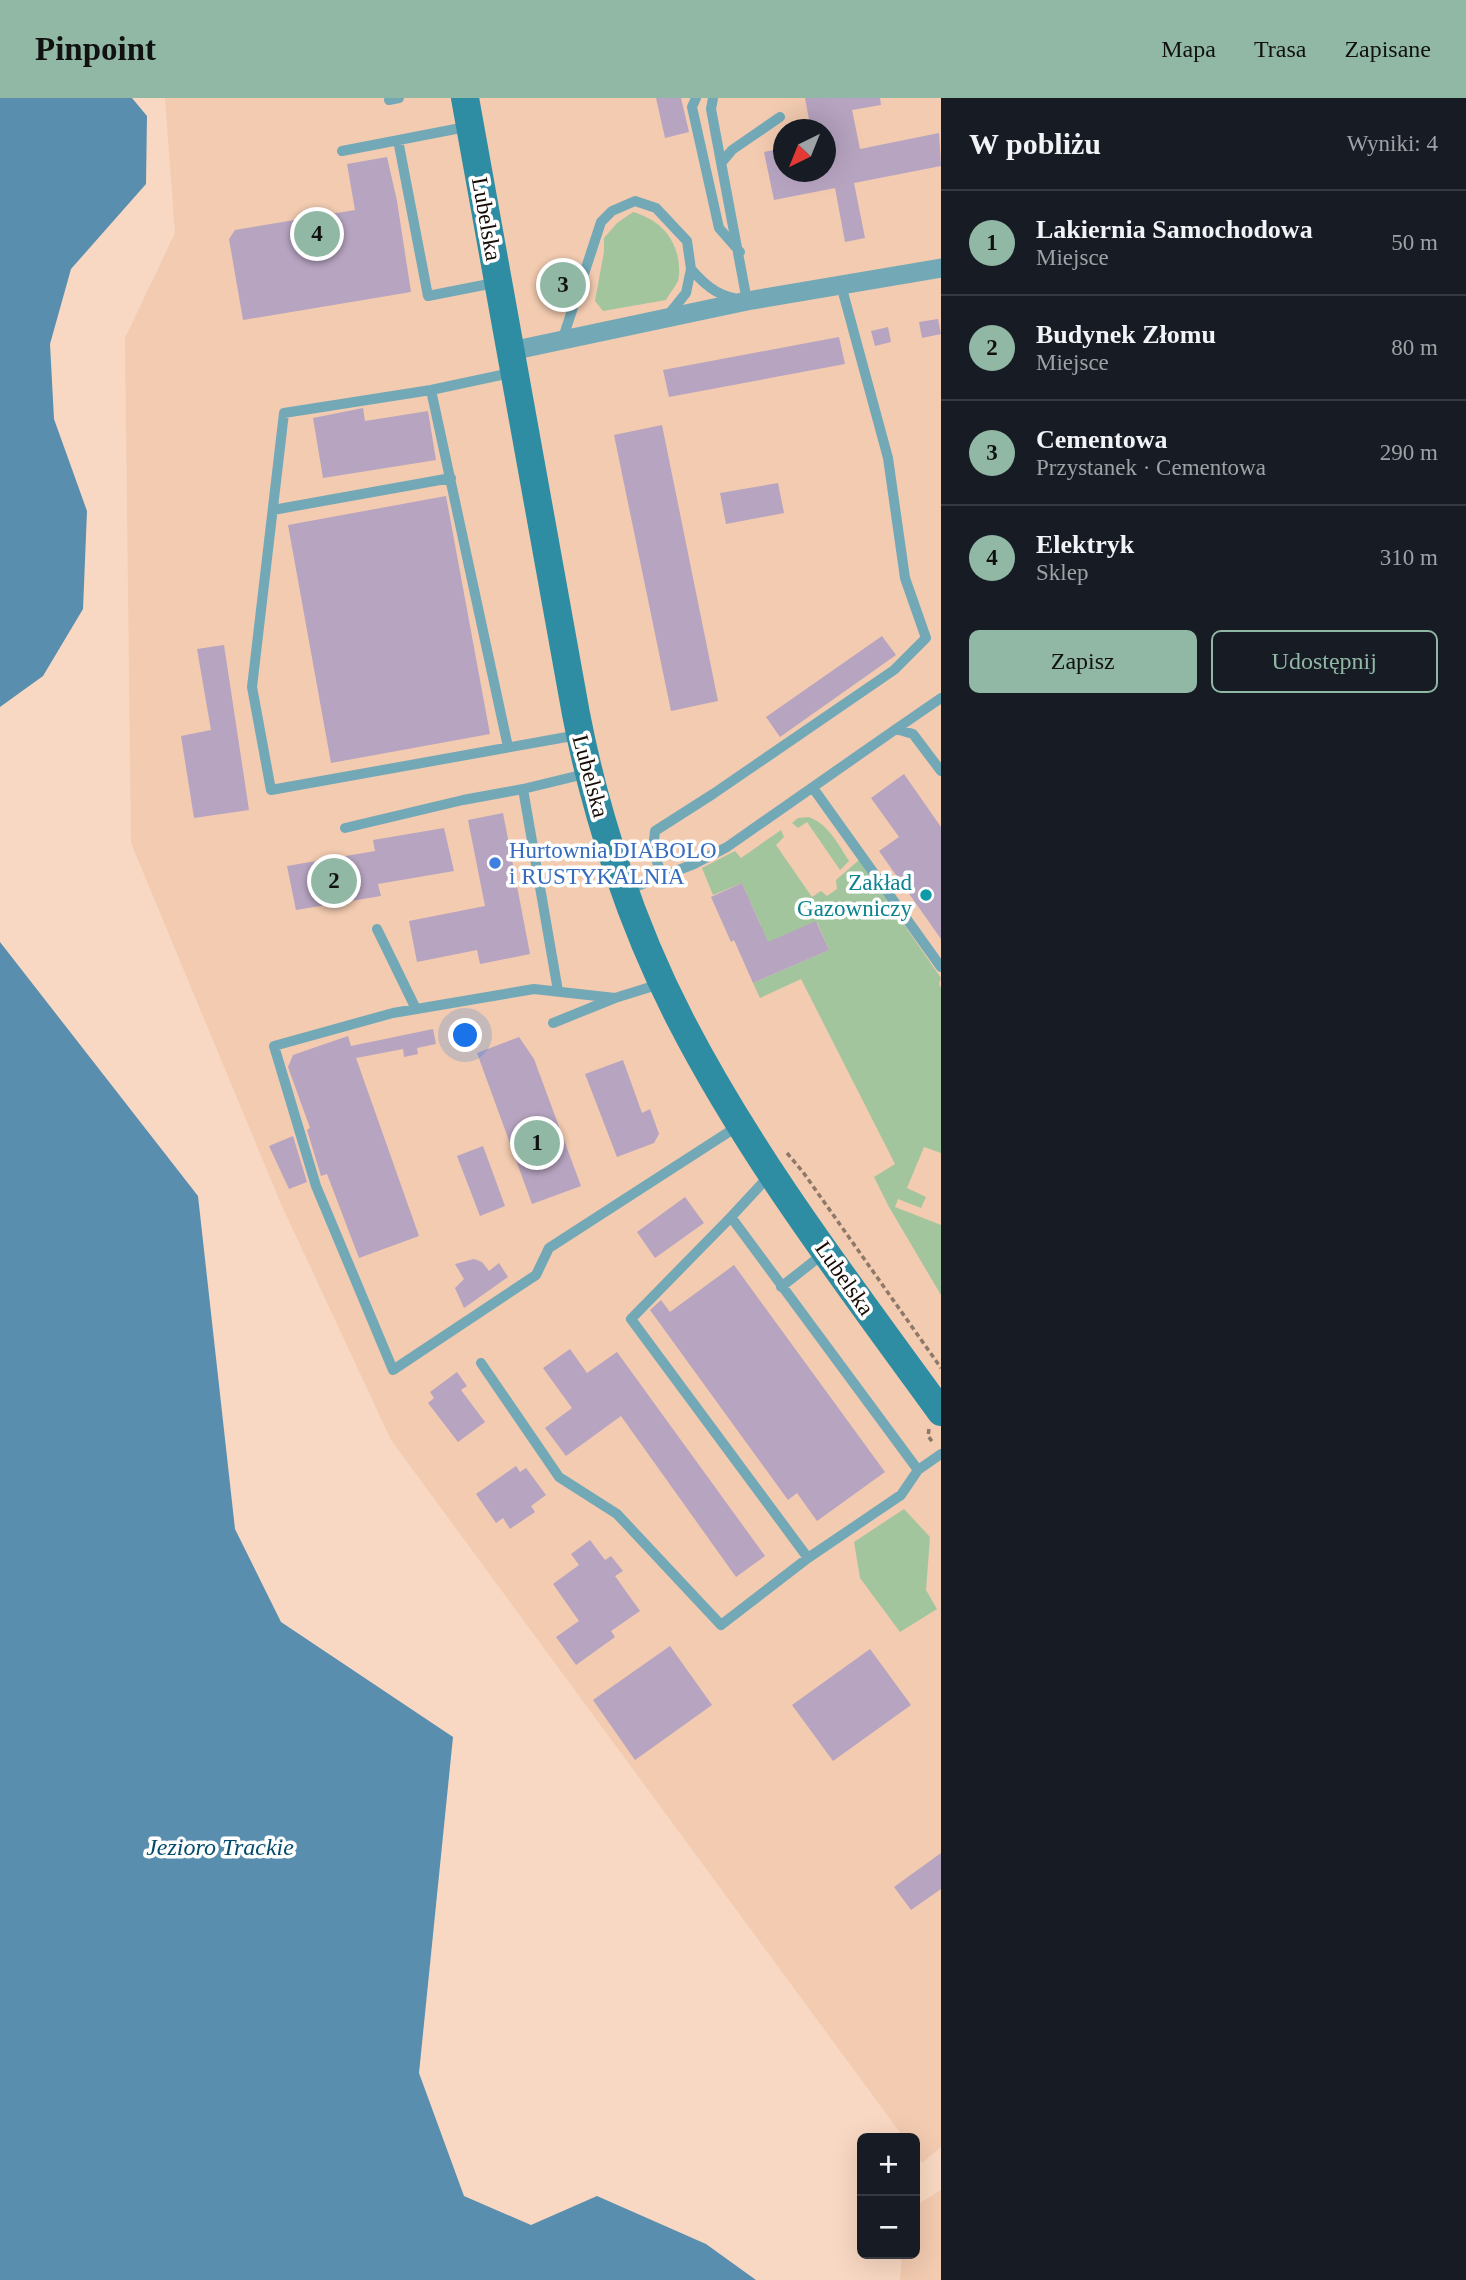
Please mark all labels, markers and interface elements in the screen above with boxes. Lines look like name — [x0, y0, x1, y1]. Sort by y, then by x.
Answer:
text: Pinpoint — [35, 31, 156, 67]
text: Mapa — [1161, 36, 1216, 62]
text: Trasa — [1254, 36, 1306, 62]
text: Zapisane — [1344, 36, 1431, 62]
north arrow — [773, 119, 836, 182]
text: W pobliżu — [969, 127, 1101, 160]
text: Wyniki: 4 — [1347, 131, 1438, 156]
street label: Lubelska — [467, 175, 506, 263]
pin: 4 — [294, 208, 340, 260]
text: Lakiernia Samochodowa — [1036, 215, 1313, 244]
text: 1 — [986, 230, 998, 255]
text: 50 m — [1391, 230, 1438, 255]
text: Miejsce — [1036, 245, 1109, 270]
pin: 3 — [540, 259, 586, 311]
text: Budynek Złomu — [1036, 320, 1216, 349]
text: 2 — [986, 335, 998, 360]
text: 80 m — [1391, 335, 1438, 360]
text: Miejsce — [1036, 350, 1109, 375]
text: Cementowa — [1036, 425, 1167, 454]
text: 3 — [986, 440, 998, 465]
text: 290 m — [1380, 440, 1438, 465]
text: Przystanek · Cementowa — [1036, 455, 1266, 480]
text: Elektryk — [1036, 530, 1134, 559]
text: 4 — [986, 545, 998, 570]
text: 310 m — [1380, 545, 1438, 570]
text: Sklep — [1036, 560, 1088, 585]
button: Zapisz — [969, 630, 1197, 693]
button: Udostępnij — [1211, 630, 1438, 693]
street label: Lubelska — [568, 732, 614, 820]
place label: Hurtownia DIABOLO i RUSTYKALNIA — [509, 838, 717, 889]
pin: 2 — [311, 855, 357, 907]
marker: Hurtownia DIABOLO i RUSTYKALNIA — [487, 855, 503, 871]
place label: Zakład Gazowniczy — [797, 870, 912, 921]
marker: Zakład Gazowniczy — [918, 887, 934, 903]
your location — [448, 1018, 482, 1052]
pin: 1 — [514, 1117, 560, 1169]
street label: Lubelska — [810, 1237, 879, 1320]
water label: Jezioro Trackie — [146, 1834, 294, 1860]
map controls — [857, 2133, 920, 2259]
button: + — [857, 2133, 920, 2196]
button: − — [857, 2196, 920, 2259]

